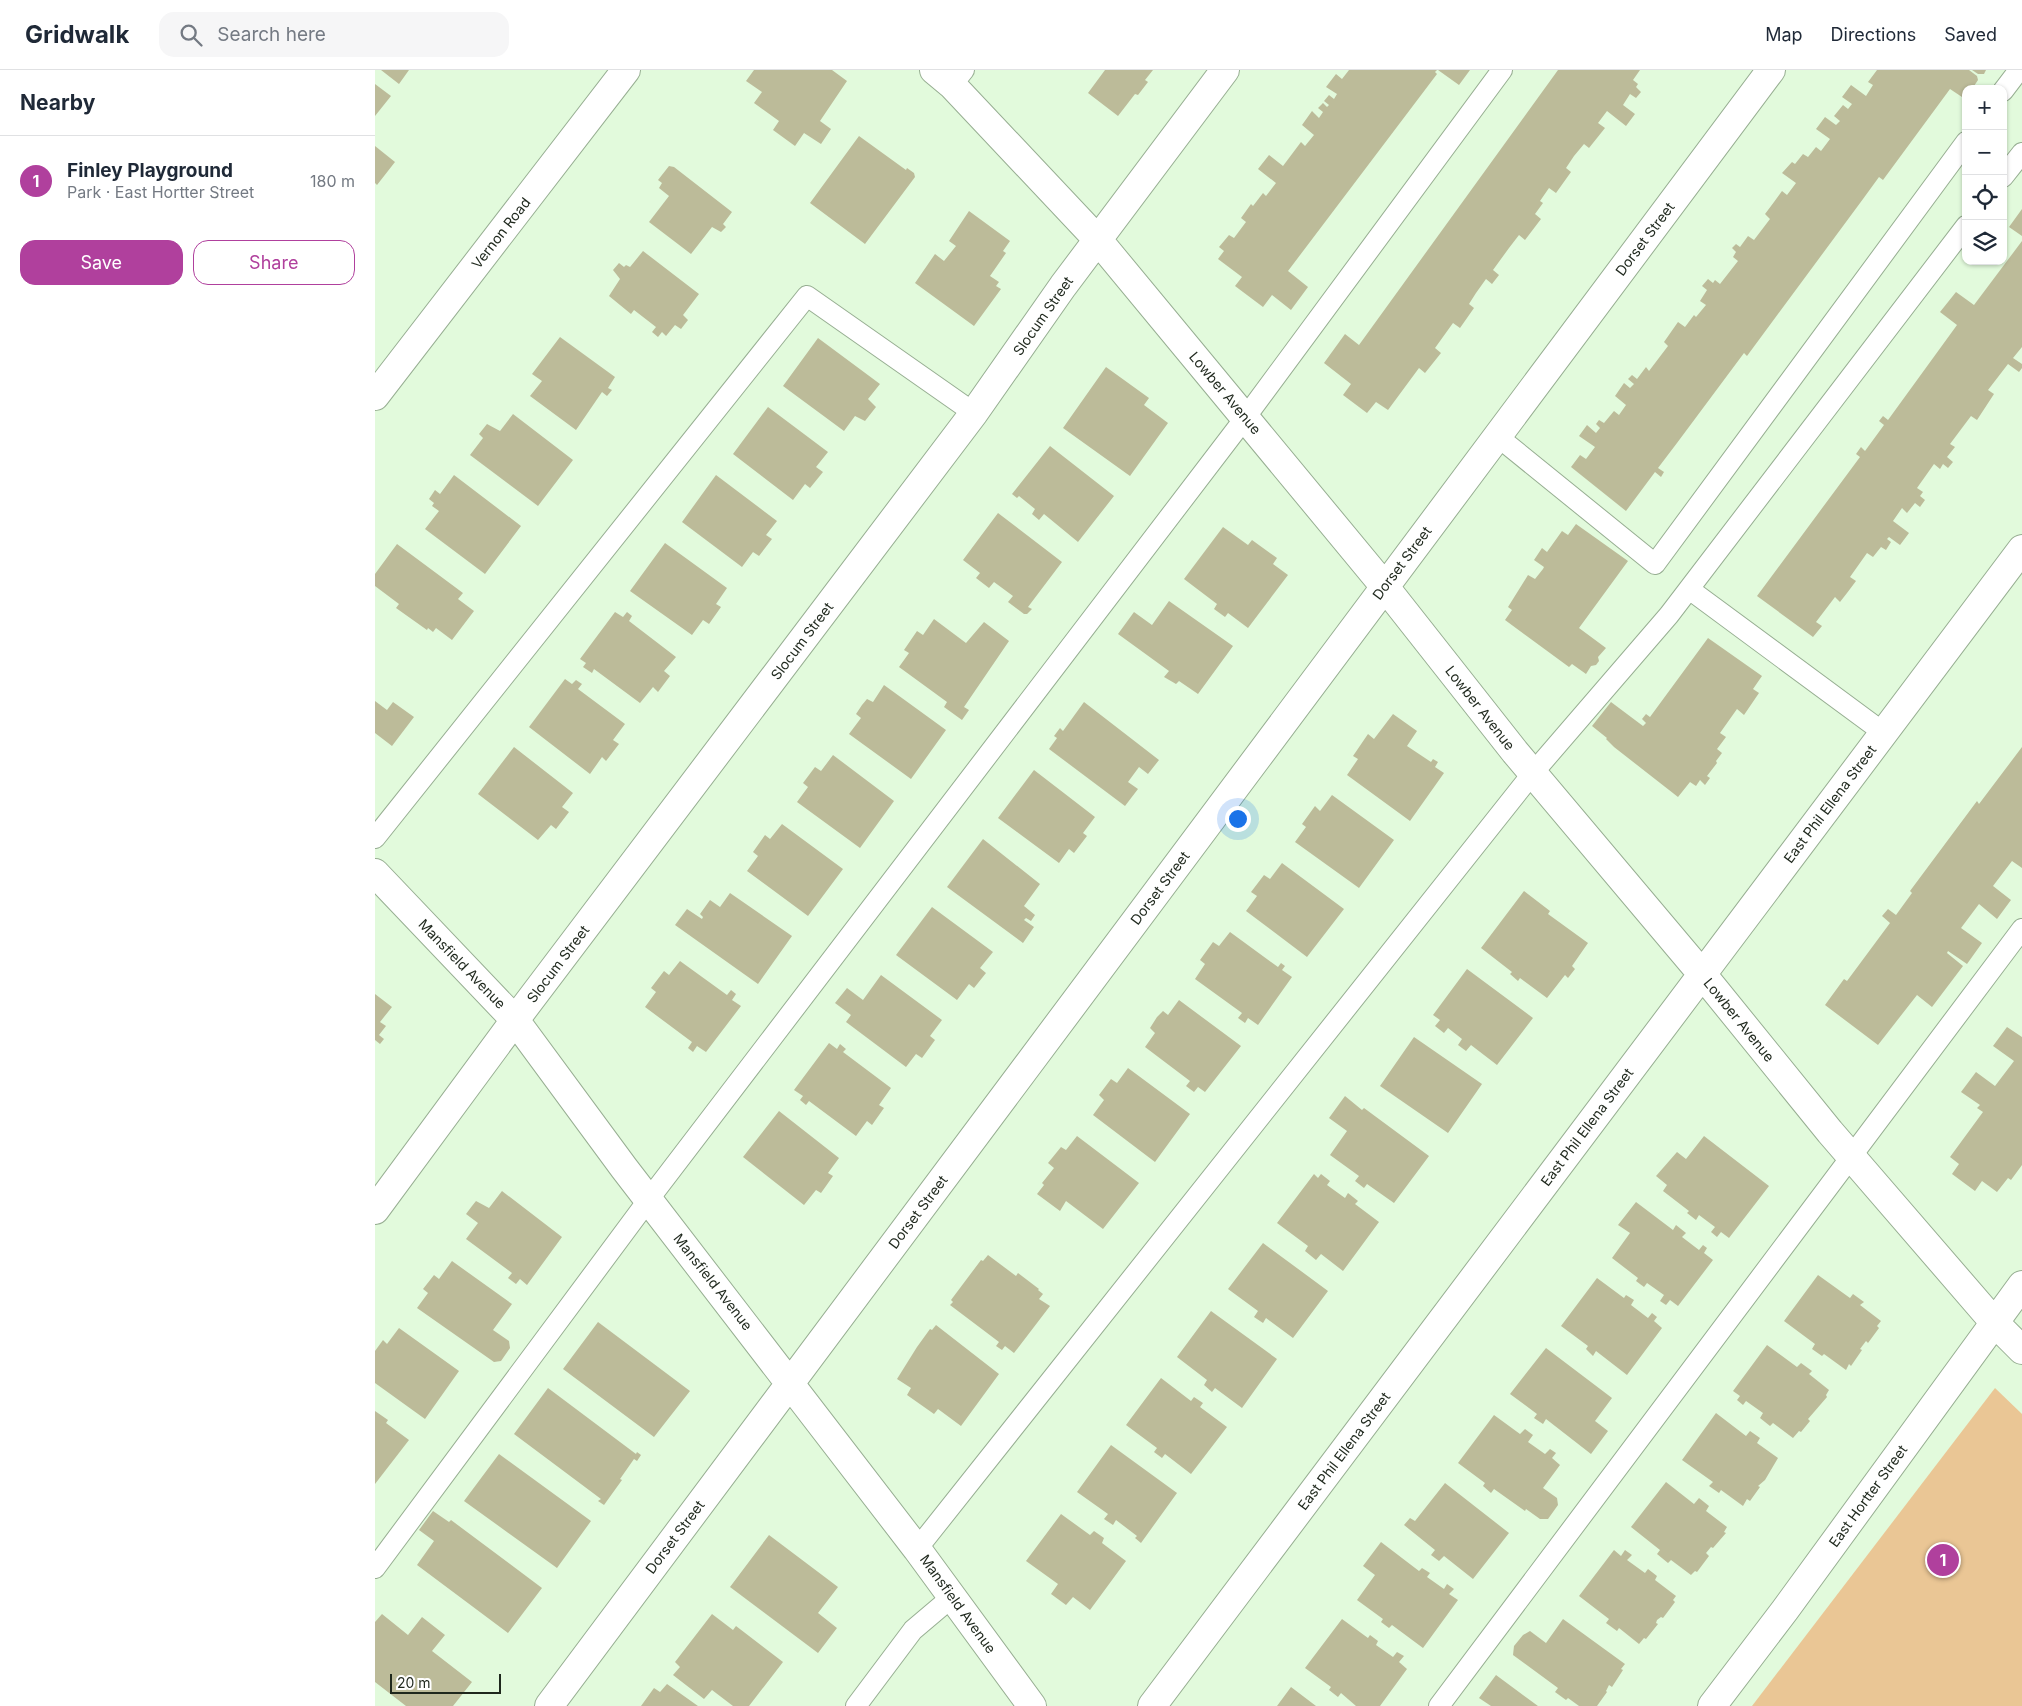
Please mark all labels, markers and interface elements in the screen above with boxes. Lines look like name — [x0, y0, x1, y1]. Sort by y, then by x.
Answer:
search box — [159, 12, 509, 57]
text: Gridwalk — [25, 20, 129, 49]
icon: search — [177, 21, 205, 49]
text: Search here — [217, 23, 326, 46]
text: Map — [1765, 24, 1803, 45]
text: Directions — [1831, 24, 1916, 45]
text: Saved — [1944, 24, 1997, 45]
map controls — [1962, 85, 2007, 265]
button: + — [1962, 85, 2007, 130]
text: Nearby — [20, 90, 95, 115]
button: − — [1962, 130, 2007, 175]
text: Finley Playground — [67, 159, 233, 182]
text: 1 — [33, 171, 39, 191]
text: 180 m — [310, 171, 355, 191]
button: locate — [1962, 175, 2007, 220]
text: Park · East Hortter Street — [67, 182, 254, 202]
street label: Vernon Road — [468, 194, 534, 272]
street label: Dorset Street — [1612, 198, 1678, 279]
button: layers — [1962, 220, 2007, 265]
button: Save — [20, 240, 183, 285]
button: Share — [193, 240, 355, 285]
street label: Slocum Street — [1009, 273, 1076, 359]
street label: Lowber Avenue — [1186, 348, 1265, 437]
street label: Dorset Street — [1369, 522, 1435, 603]
street label: Slocum Street — [767, 598, 837, 683]
street label: Lowber Avenue — [1442, 662, 1519, 753]
street label: East Phil Ellena Street — [1780, 741, 1880, 866]
your location — [1225, 806, 1251, 832]
street label: Dorset Street — [1127, 847, 1193, 928]
street label: Mansfield Avenue — [415, 915, 509, 1012]
street label: Slocum Street — [523, 921, 593, 1006]
street label: Lowber Avenue — [1700, 974, 1778, 1065]
street label: East Phil Ellena Street — [1537, 1064, 1637, 1189]
street label: Dorset Street — [885, 1171, 951, 1252]
street label: Mansfield Avenue — [670, 1230, 756, 1333]
street label: East Phil Ellena Street — [1294, 1388, 1394, 1513]
street label: East Hortter Street — [1825, 1441, 1911, 1550]
street label: Dorset Street — [642, 1496, 708, 1577]
pin: 1 — [1927, 1541, 1959, 1579]
street label: Mansfield Avenue — [917, 1551, 1000, 1656]
scale bar — [390, 1671, 501, 1694]
text: 20 m — [397, 1674, 431, 1691]

